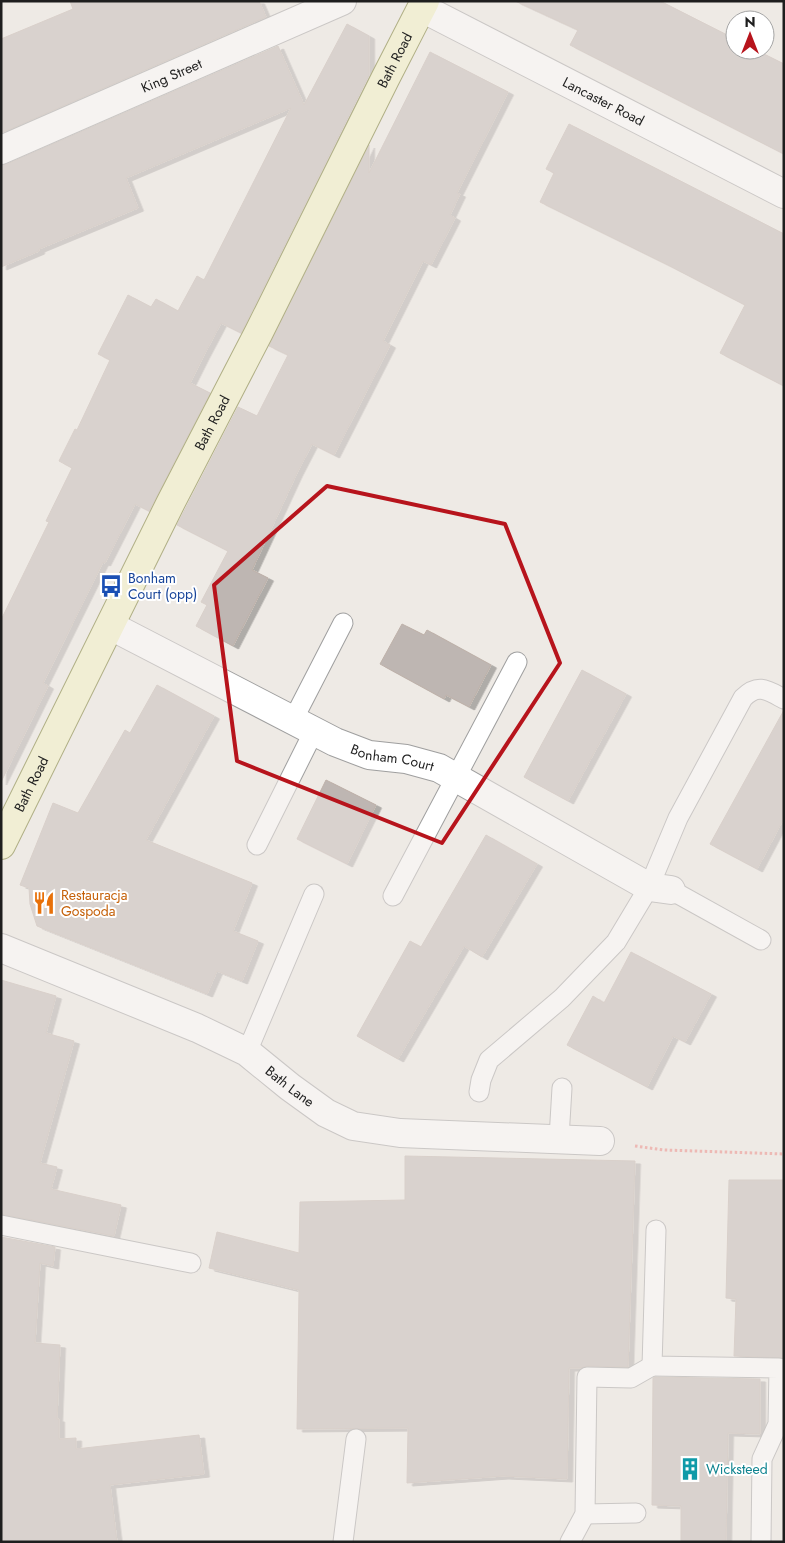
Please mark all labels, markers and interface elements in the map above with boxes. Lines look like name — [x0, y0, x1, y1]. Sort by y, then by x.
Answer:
north arrow — [725, 10, 775, 60]
text: N — [744, 12, 756, 32]
street label: Bath Road — [372, 29, 417, 91]
street label: King Street — [138, 53, 206, 98]
street label: Lancaster Road — [559, 72, 648, 131]
street label: Bath Road — [189, 392, 235, 454]
place label: Bonham Court (opp) — [128, 568, 197, 604]
bus stop icon: Bonham Court (opp) — [98, 573, 124, 599]
street label: Bonham Court — [348, 739, 437, 776]
street label: Bath Road — [9, 753, 53, 815]
place label: Restauracja Gospoda — [61, 885, 128, 921]
restaurant icon: Restauracja Gospoda — [31, 890, 57, 916]
street label: Bath Lane — [261, 1061, 319, 1111]
building icon: Wicksteed — [677, 1456, 703, 1482]
place label: Wicksteed — [706, 1459, 768, 1479]

